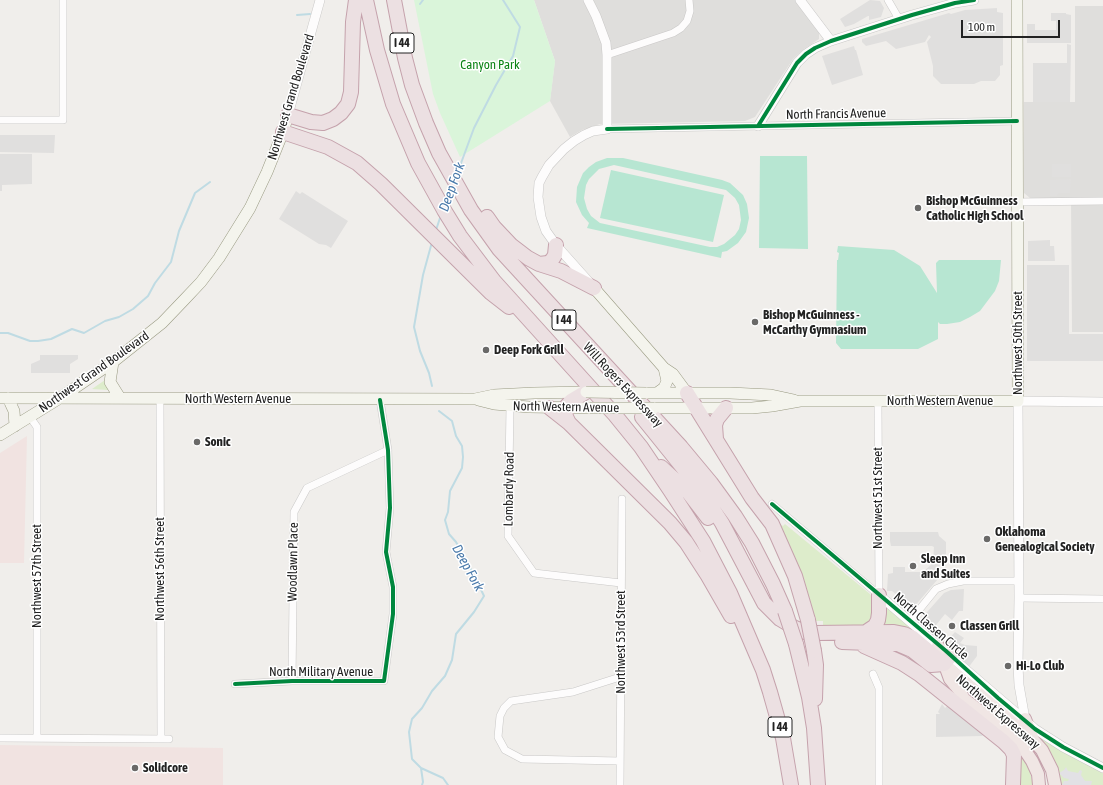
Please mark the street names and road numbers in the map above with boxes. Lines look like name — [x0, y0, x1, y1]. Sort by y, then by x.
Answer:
street label: Northwest Grand Boulevard — [264, 32, 318, 162]
road number: I 44 — [390, 33, 414, 53]
street label: North Francis Avenue — [786, 105, 886, 123]
street label: Northwest 50th Street — [1010, 291, 1026, 395]
road number: I 44 — [552, 310, 576, 330]
street label: Northwest Grand Boulevard — [36, 328, 152, 416]
street label: Will Rogers Expressway — [580, 339, 666, 431]
street label: North Western Avenue — [185, 391, 291, 407]
street label: North Western Avenue — [887, 393, 993, 409]
street label: North Western Avenue — [513, 398, 619, 416]
street label: Northwest 51st Street — [870, 447, 886, 549]
street label: Lombardy Road — [501, 452, 517, 526]
street label: Northwest 56th Street — [152, 517, 168, 621]
street label: Woodlawn Place — [285, 522, 301, 602]
street label: Northwest 57th Street — [29, 524, 45, 628]
street label: North Classen Circle — [890, 589, 972, 663]
street label: Northwest 53rd Street — [613, 590, 629, 694]
street label: North Military Avenue — [269, 664, 373, 680]
street label: Northwest Expressway — [953, 671, 1043, 753]
road number: I 44 — [768, 717, 792, 737]

